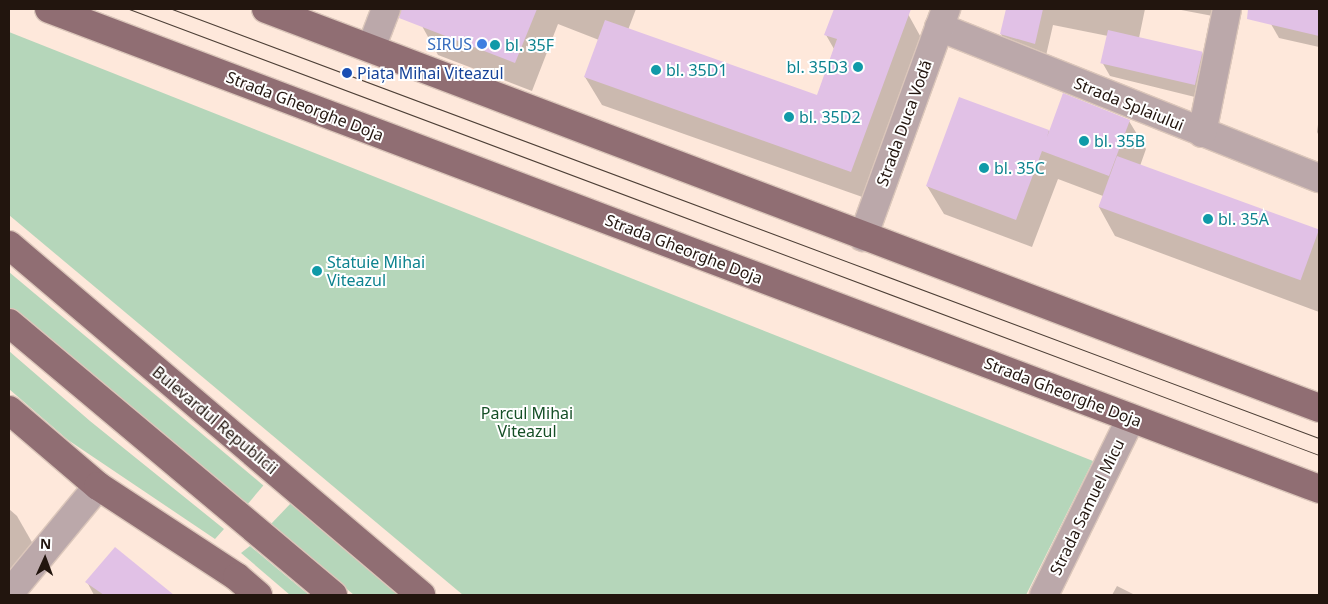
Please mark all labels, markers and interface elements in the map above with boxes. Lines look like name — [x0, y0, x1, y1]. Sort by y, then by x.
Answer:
place label: SIRUS — [427, 34, 472, 54]
place label: bl. 35F — [505, 35, 554, 55]
marker: SIRUS — [476, 38, 488, 50]
marker: bl. 35F — [489, 39, 501, 51]
place label: bl. 35D3 — [786, 57, 848, 77]
street label: Strada Duca Vodă — [872, 57, 936, 189]
place label: bl. 35D1 — [666, 60, 728, 80]
marker: bl. 35D3 — [852, 61, 864, 73]
place label: Piața Mihai Viteazul — [357, 63, 504, 83]
marker: bl. 35D1 — [650, 64, 662, 76]
street label: Strada Gheorghe Doja — [224, 67, 386, 145]
marker: Piața Mihai Viteazul — [341, 67, 353, 79]
street label: Strada Splaiului — [1071, 73, 1187, 135]
place label: bl. 35D2 — [799, 107, 861, 127]
marker: bl. 35D2 — [783, 111, 795, 123]
place label: bl. 35B — [1094, 131, 1145, 151]
marker: bl. 35B — [1078, 135, 1090, 147]
place label: bl. 35C — [994, 158, 1045, 178]
marker: bl. 35C — [978, 162, 990, 174]
place label: bl. 35A — [1218, 209, 1269, 229]
street label: Strada Gheorghe Doja — [603, 210, 765, 288]
marker: bl. 35A — [1202, 213, 1214, 225]
place label: Statuie Mihai Viteazul — [327, 252, 425, 290]
marker: Statuie Mihai Viteazul — [311, 265, 323, 277]
street label: Strada Gheorghe Doja — [982, 353, 1144, 431]
street label: Bulevardul Republicii — [149, 362, 281, 478]
park label: Parcul Mihai Viteazul — [481, 403, 573, 441]
street label: Strada Samuel Micu — [1046, 436, 1128, 578]
north arrow — [20, 534, 70, 584]
text: N — [40, 534, 52, 553]

